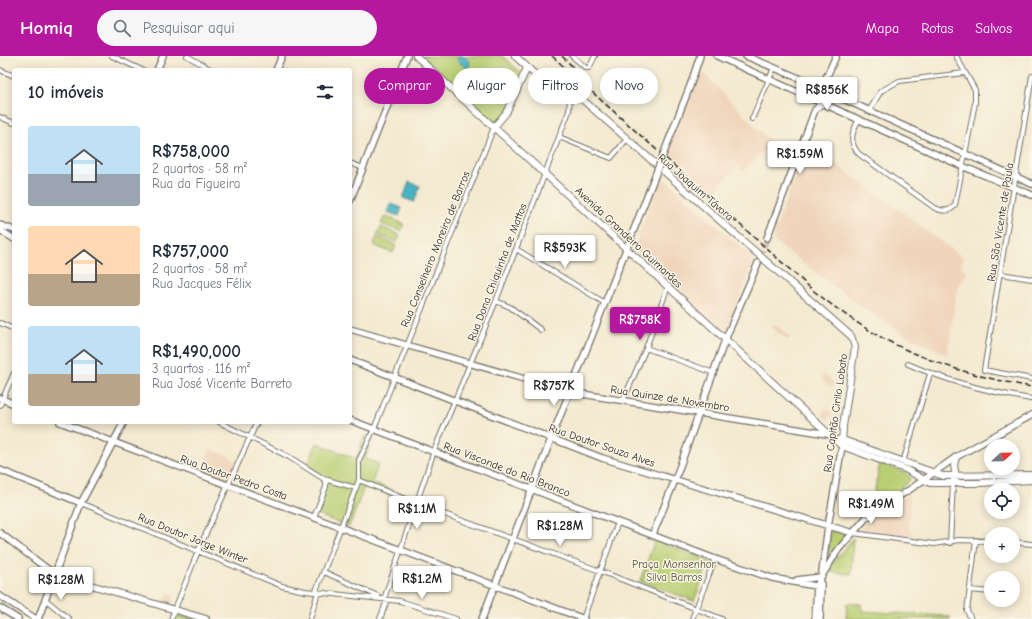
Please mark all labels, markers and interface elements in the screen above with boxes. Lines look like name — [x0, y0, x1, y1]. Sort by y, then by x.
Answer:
search box — [97, 10, 377, 46]
text: Homiq — [20, 17, 73, 39]
icon: search — [111, 17, 133, 39]
text: Pesquisar aqui — [143, 19, 235, 37]
text: Mapa — [866, 20, 899, 37]
text: Rotas — [921, 20, 953, 37]
text: Salvos — [975, 20, 1012, 37]
chip: Comprar — [364, 68, 445, 104]
chip: Alugar — [453, 68, 520, 104]
chip: Filtros — [528, 68, 592, 104]
chip: Novo — [600, 68, 658, 104]
pin: R$856K — [794, 77, 860, 111]
icon: filters — [314, 81, 336, 103]
text: R$856K — [805, 82, 849, 97]
text: 10 imóveis — [28, 83, 103, 102]
pin: R$1.59M — [763, 141, 837, 175]
icon: home — [60, 142, 108, 190]
text: R$758,000 — [152, 142, 230, 161]
text: R$1.59M — [776, 146, 824, 161]
street label: Rua Joaquim Távora — [655, 151, 736, 224]
text: 2 quartos · 58 m² — [152, 161, 247, 176]
street label: Rua São Vicente de Paula — [985, 162, 1016, 282]
street label: Rua Conselheiro Moreira de Barros — [398, 169, 473, 329]
text: Rua da Figueira — [152, 176, 240, 191]
street label: Avenida Grandeiro Guimarães — [572, 184, 685, 291]
street label: Rua Dona Chiquinha de Mattos — [465, 201, 530, 343]
pin: R$593K — [532, 235, 598, 269]
text: R$593K — [544, 240, 586, 255]
icon: home — [60, 242, 108, 290]
text: R$757,000 — [152, 242, 229, 261]
text: 2 quartos · 58 m² — [152, 261, 247, 276]
text: Rua Jacques Félix — [152, 276, 251, 291]
pin: R$758K — [607, 307, 673, 341]
text: R$758K — [619, 312, 661, 327]
icon: home — [60, 342, 108, 390]
text: R$1,490,000 — [152, 342, 241, 361]
street label: Rua Capitão Cirilo Lobato — [821, 353, 850, 473]
text: 3 quartos · 116 m² — [152, 361, 250, 376]
pin: R$757K — [521, 373, 587, 407]
text: Rua José Vicente Barreto — [152, 376, 292, 391]
text: R$757K — [533, 378, 575, 393]
street label: Rua Quinze de Novembro — [610, 383, 730, 414]
street label: Rua Doutor Souza Alves — [547, 421, 657, 470]
street label: Rua Visconde do Rio Branco — [442, 439, 572, 500]
north arrow — [984, 439, 1020, 475]
map controls — [984, 439, 1020, 607]
street label: Rua Doutor Pedro Costa — [179, 452, 289, 503]
button: locate — [984, 483, 1020, 519]
pin: R$1.49M — [834, 491, 908, 525]
pin: R$1.1M — [384, 496, 450, 530]
text: R$1.49M — [848, 496, 894, 511]
text: R$1.1M — [398, 501, 436, 516]
street label: Rua Doutor Jorge Winter — [136, 510, 250, 567]
pin: R$1.28M — [523, 513, 597, 547]
text: R$1.28M — [537, 518, 583, 533]
button: + — [984, 527, 1020, 563]
park label: Praça Monsenhor Silva Barros — [632, 558, 717, 584]
pin: R$1.2M — [389, 566, 455, 600]
pin: R$1.28M — [24, 567, 98, 601]
text: R$1.2M — [402, 571, 442, 586]
button: − — [984, 571, 1020, 607]
text: R$1.28M — [38, 572, 84, 587]

